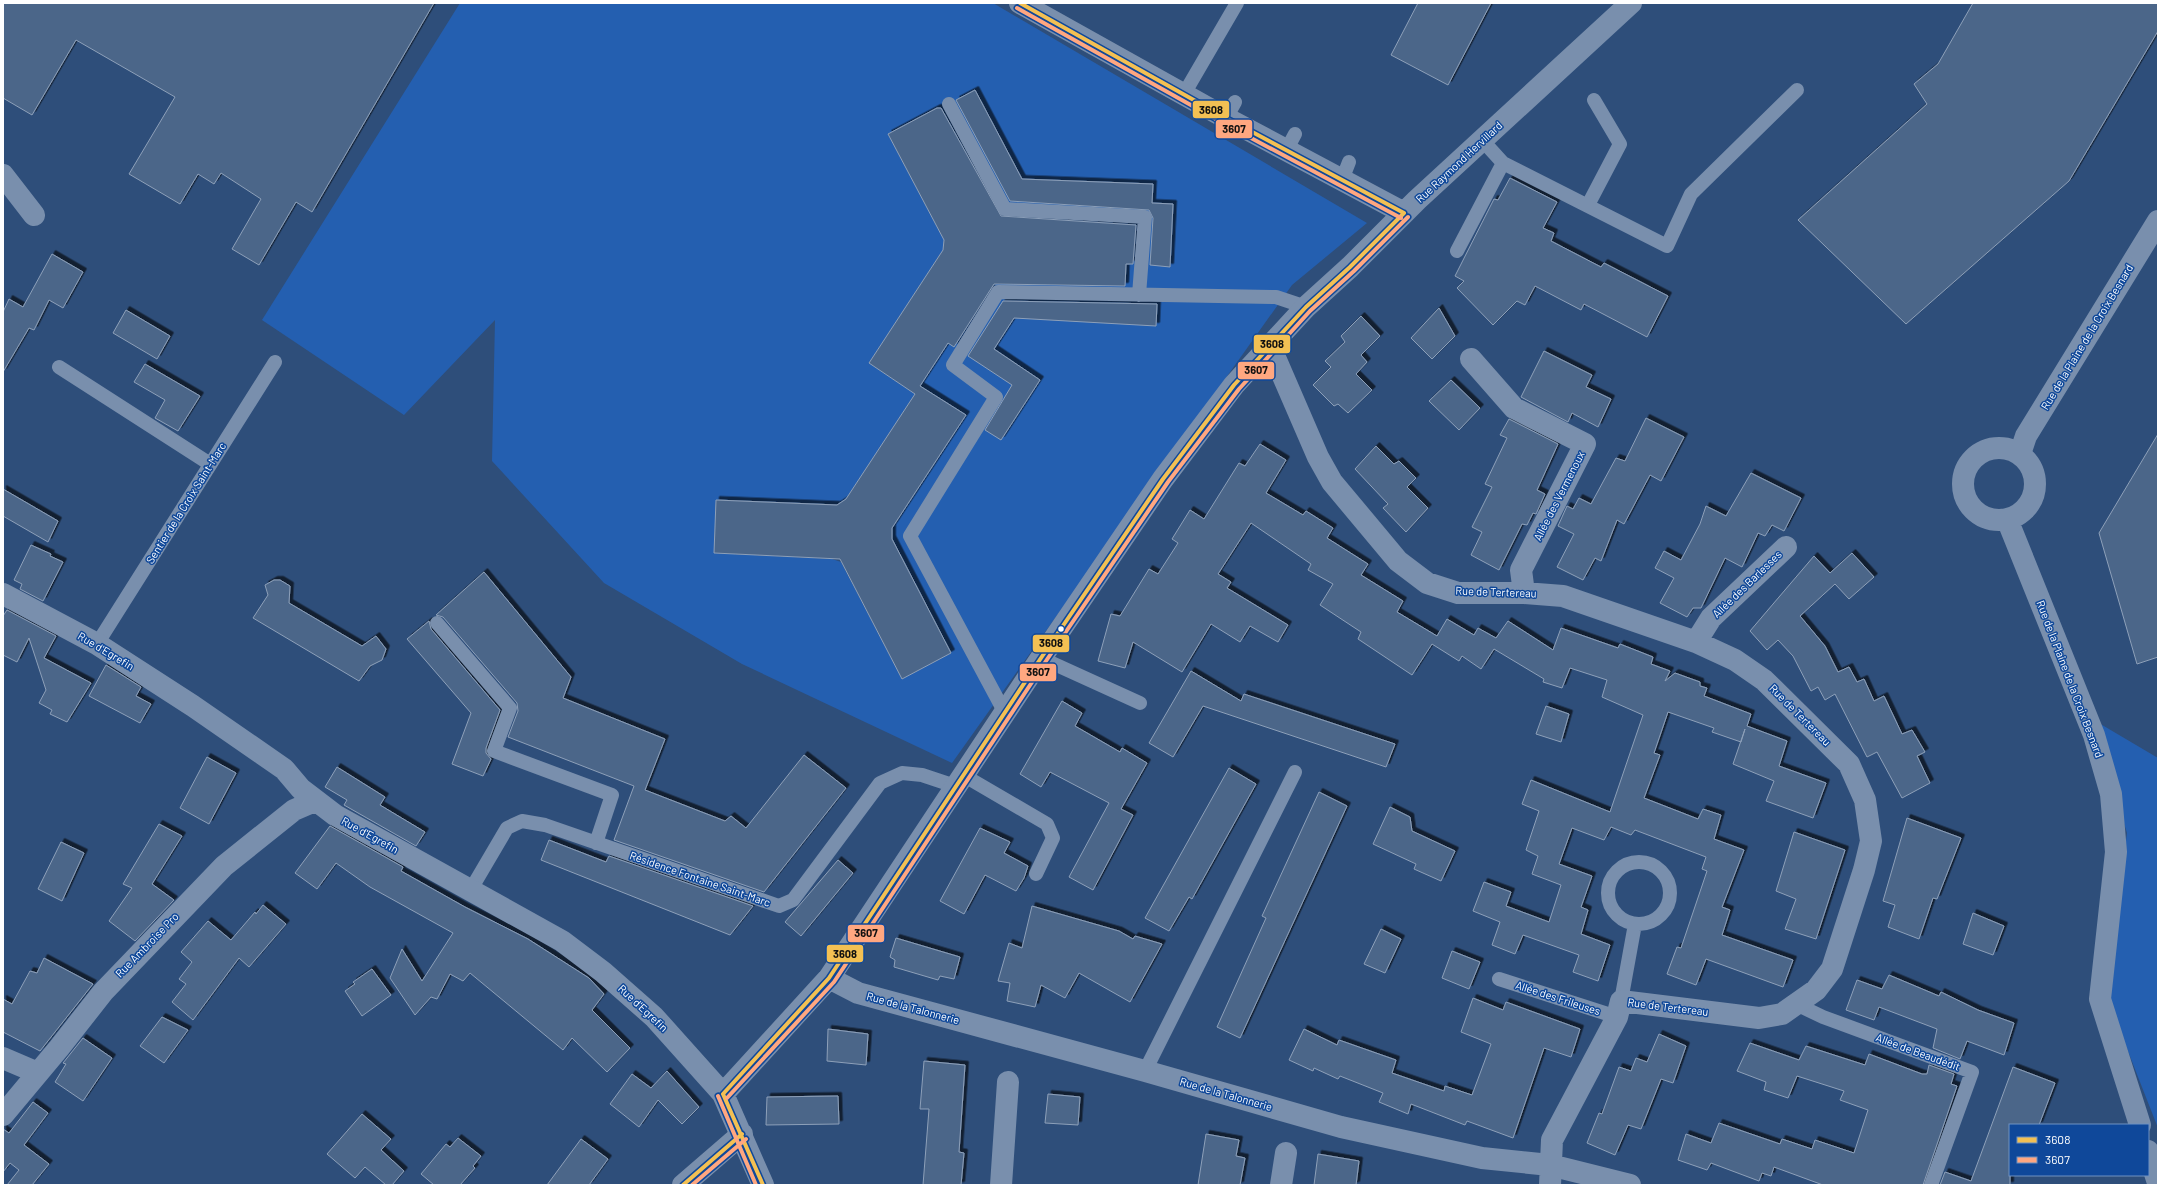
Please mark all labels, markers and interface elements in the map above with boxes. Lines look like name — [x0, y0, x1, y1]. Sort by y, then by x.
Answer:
line badge: 3608 — [1192, 100, 1230, 119]
text: 3608 — [1199, 103, 1223, 116]
street label: Rue Raymond Hervillard — [1413, 118, 1504, 205]
line badge: 3607 — [1215, 119, 1253, 139]
text: 3607 — [1222, 122, 1246, 135]
street label: Rue de la Plaine de la Croix Besnard — [2038, 262, 2135, 412]
line badge: 3608 — [1253, 334, 1291, 354]
text: 3608 — [1260, 337, 1284, 350]
line badge: 3607 — [1237, 361, 1275, 380]
text: 3607 — [1244, 363, 1268, 376]
street label: Sentier de la Croix Saint-Marc — [143, 439, 228, 566]
street label: Allée des Vermenoux — [1530, 449, 1587, 543]
street label: Allée des Barlesses — [1709, 547, 1784, 620]
street label: Rue de Tertereau — [1455, 584, 1537, 599]
street label: Rue de la Plaine de la Croix Besnard — [2034, 598, 2107, 759]
unlabelled marker — [1056, 624, 1066, 634]
street label: Rue d'Egrefin — [76, 629, 137, 672]
line badge: 3608 — [1032, 634, 1070, 653]
text: 3608 — [1039, 636, 1063, 649]
line badge: 3607 — [1019, 663, 1057, 682]
text: 3607 — [1026, 665, 1050, 678]
street label: Rue de Tertereau — [1767, 681, 1834, 748]
street label: Rue d'Egrefin — [339, 814, 401, 856]
street label: Résidence Fontaine Saint-Marc — [628, 848, 773, 909]
street label: Rue Ambroise Pro — [112, 910, 181, 980]
line badge: 3607 — [847, 924, 885, 943]
text: 3607 — [854, 926, 878, 939]
line badge: 3608 — [826, 944, 864, 963]
text: 3608 — [833, 947, 857, 960]
street label: Allée des Frileuses — [1514, 978, 1602, 1017]
street label: Rue d'Egrefin — [616, 981, 671, 1034]
street label: Rue de la Talonnerie — [865, 989, 961, 1026]
street label: Rue de Tertereau — [1627, 995, 1709, 1018]
street label: Allée de Beaudédit — [1874, 1030, 1962, 1073]
street label: Rue de la Talonnerie — [1178, 1074, 1274, 1113]
legend — [2009, 1124, 2149, 1176]
text: 3608 — [2045, 1132, 2070, 1146]
text: 3607 — [2045, 1152, 2070, 1166]

